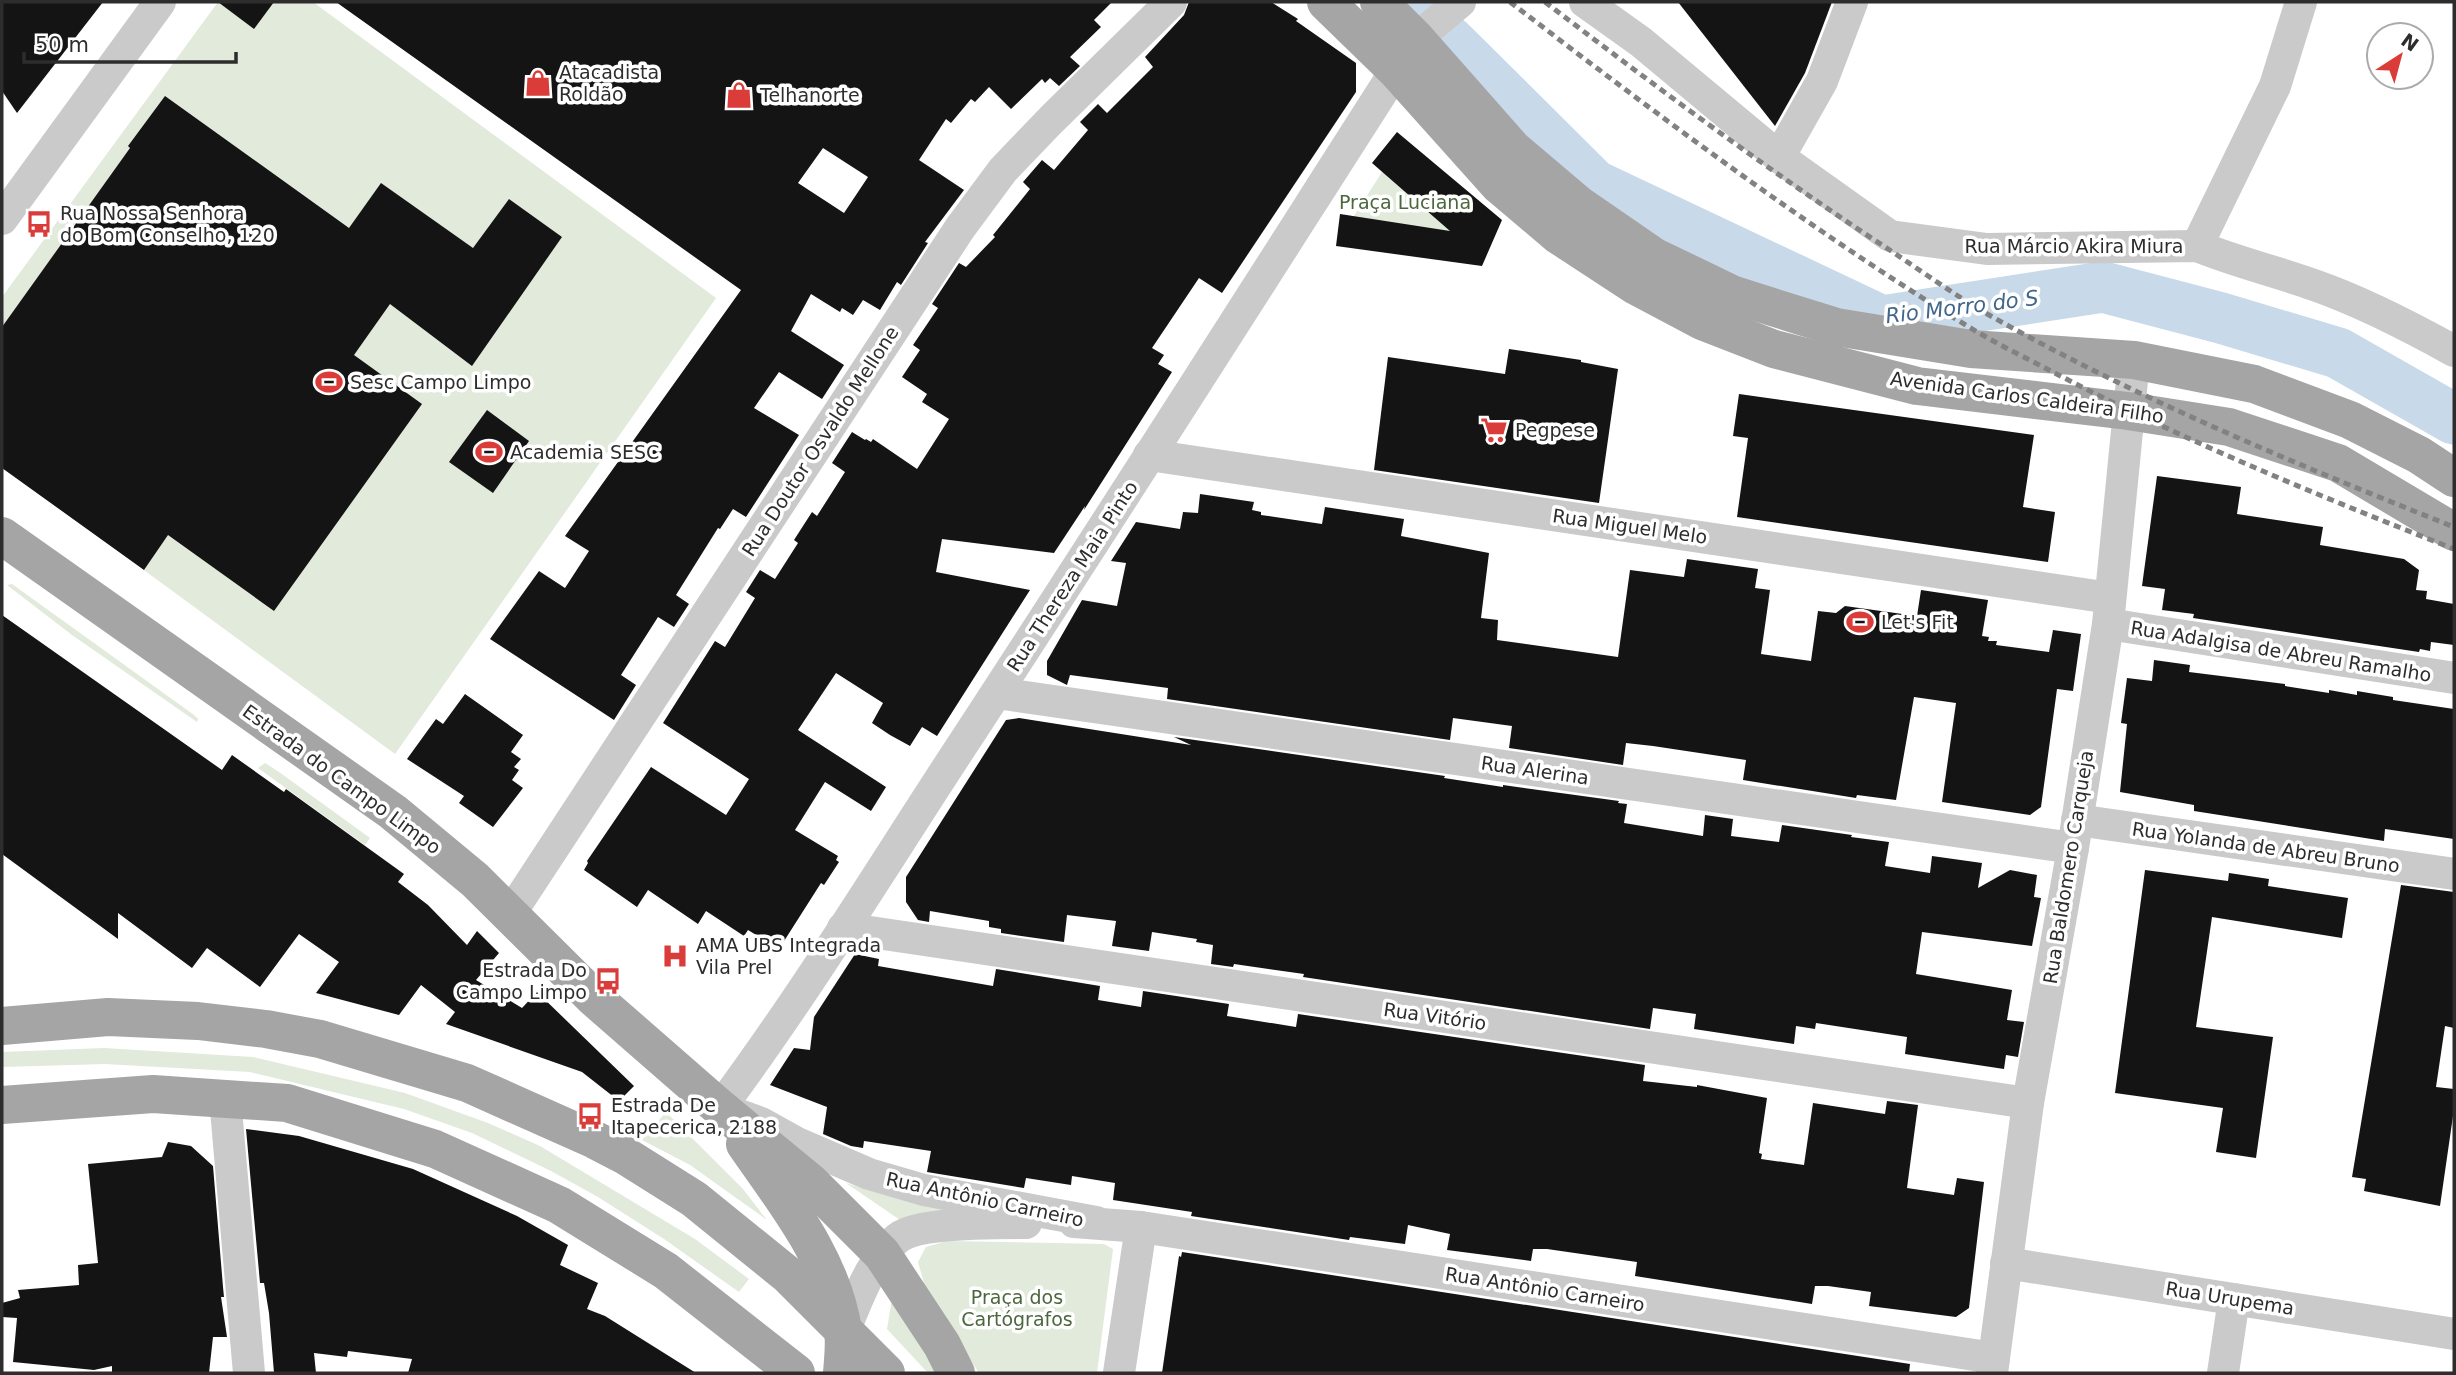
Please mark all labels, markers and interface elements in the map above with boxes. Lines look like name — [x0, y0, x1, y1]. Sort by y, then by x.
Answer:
scale bar — [24, 21, 236, 65]
north arrow — [2365, 21, 2435, 91]
text: N — [2397, 29, 2423, 56]
text: 50 m — [35, 33, 89, 57]
place label: Atacadista Roldão — [559, 61, 659, 105]
shop icon: Atacadista Roldão — [523, 68, 553, 98]
shop icon: Telhanorte — [724, 80, 754, 110]
place label: Telhanorte — [759, 84, 860, 106]
park label: Praça Luciana — [1339, 191, 1471, 213]
place label: Rua Nossa Senhora do Bom Conselho, 120 — [60, 202, 275, 246]
bus stop icon: Rua Nossa Senhora do Bom Conselho, 120 — [24, 209, 54, 239]
street label: Rua Márcio Akira Miura — [1965, 235, 2183, 257]
water label: Rio Morro do S — [1884, 286, 2040, 328]
street label: Rua Doutor Osvaldo Mellone — [737, 322, 903, 560]
sports icon: Sesc Campo Limpo — [314, 367, 344, 397]
street label: Avenida Carlos Caldeira Filho — [1889, 367, 2165, 427]
place label: Sesc Campo Limpo — [350, 371, 531, 393]
supermarket icon: Pegpese — [1479, 415, 1509, 445]
place label: Pegpese — [1515, 419, 1595, 441]
sports icon: Academia SESC — [474, 437, 504, 467]
place label: Academia SESC — [510, 441, 659, 463]
street label: Rua Thereza Maia Pinto — [1002, 477, 1142, 675]
street label: Rua Miguel Melo — [1551, 504, 1709, 548]
sports icon: Let's Fit — [1845, 607, 1875, 637]
place label: Let's Fit — [1881, 611, 1954, 633]
street label: Rua Adalgisa de Abreu Ramalho — [2129, 616, 2433, 686]
street label: Estrada do Campo Limpo — [239, 700, 445, 858]
street label: Rua Baldomero Carqueja — [2039, 749, 2097, 985]
street label: Rua Alerina — [1480, 752, 1590, 788]
street label: Rua Yolanda de Abreu Bruno — [2131, 817, 2401, 877]
place label: AMA UBS Integrada Vila Prel — [696, 934, 881, 978]
hospital icon: AMA UBS Integrada Vila Prel — [660, 941, 690, 971]
place label: Estrada Do Campo Limpo — [456, 959, 587, 1003]
bus stop icon: Estrada Do Campo Limpo — [593, 966, 623, 996]
street label: Rua Vitório — [1382, 998, 1488, 1034]
place label: Estrada De Itapecerica, 2188 — [611, 1094, 777, 1138]
bus stop icon: Estrada De Itapecerica, 2188 — [575, 1101, 605, 1131]
street label: Rua Antônio Carneiro — [884, 1167, 1086, 1231]
street label: Rua Antônio Carneiro — [1444, 1262, 1646, 1316]
street label: Rua Urupema — [2164, 1277, 2296, 1319]
park label: Praça dos Cartógrafos — [961, 1286, 1073, 1330]

